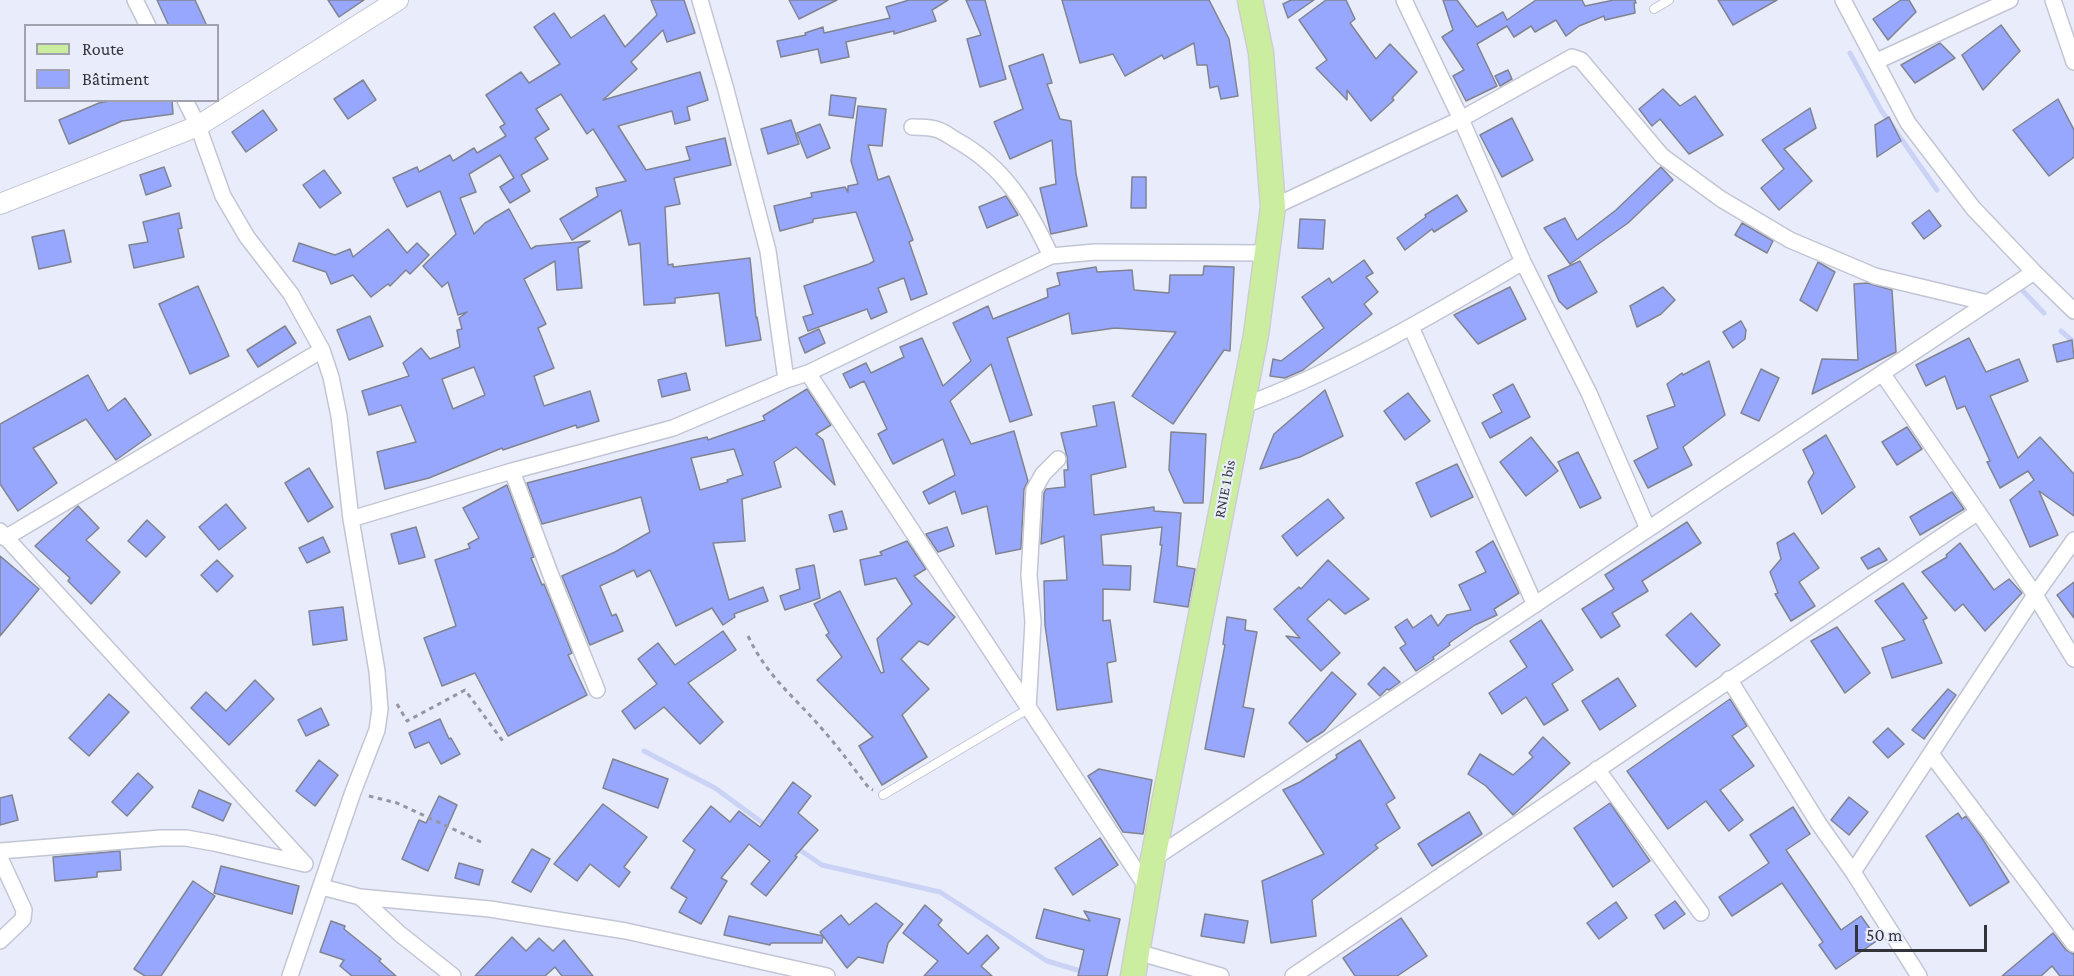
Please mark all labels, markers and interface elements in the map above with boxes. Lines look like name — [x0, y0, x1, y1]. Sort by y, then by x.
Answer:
legend — [24, 24, 219, 102]
text: Route — [82, 39, 124, 59]
text: Bâtiment — [82, 69, 149, 89]
street label: RNIE 1 bis — [1211, 458, 1239, 520]
scale bar — [1858, 913, 1990, 951]
text: 50 m — [1866, 925, 1903, 945]

